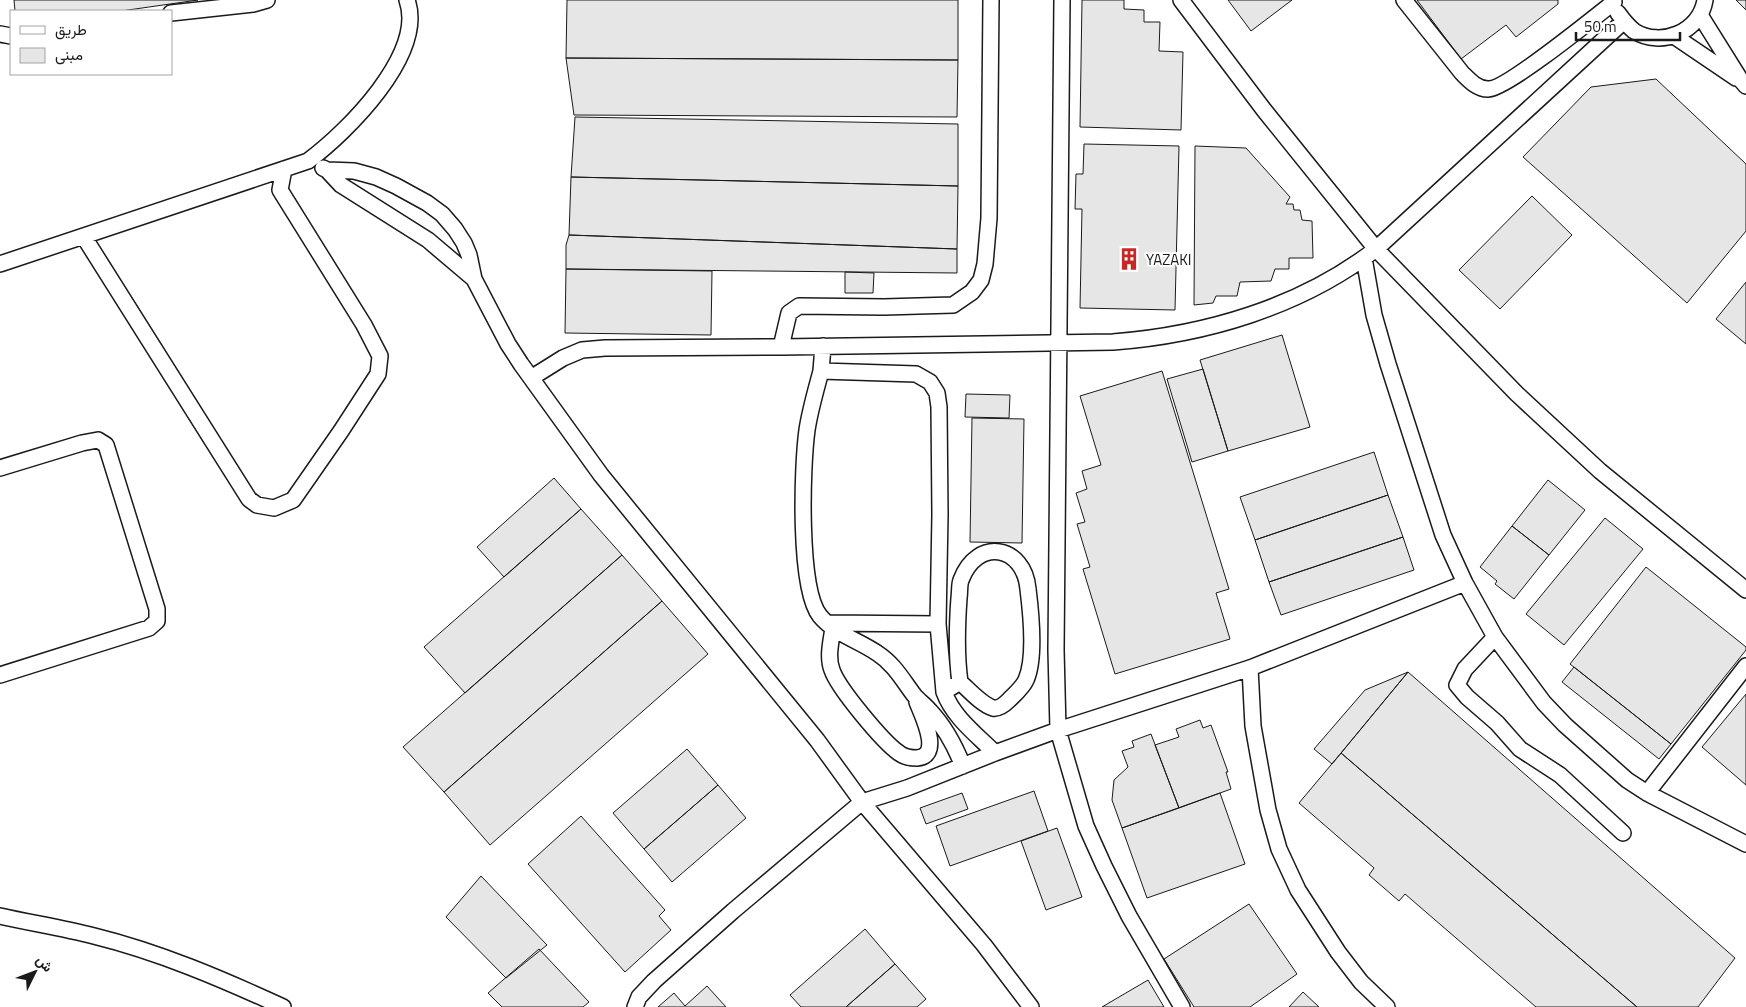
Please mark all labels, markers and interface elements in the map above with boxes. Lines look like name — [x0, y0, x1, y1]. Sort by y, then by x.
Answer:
legend — [10, 10, 172, 75]
scale bar — [1576, 10, 1680, 42]
text: 50 m — [1584, 15, 1617, 38]
text: طريق — [55, 18, 87, 41]
text: مبنى — [55, 43, 83, 66]
building icon: YAZAKI — [1116, 246, 1142, 272]
place label: YAZAKI — [1146, 248, 1192, 271]
north arrow — [10, 947, 60, 997]
text: ش — [32, 950, 59, 976]

